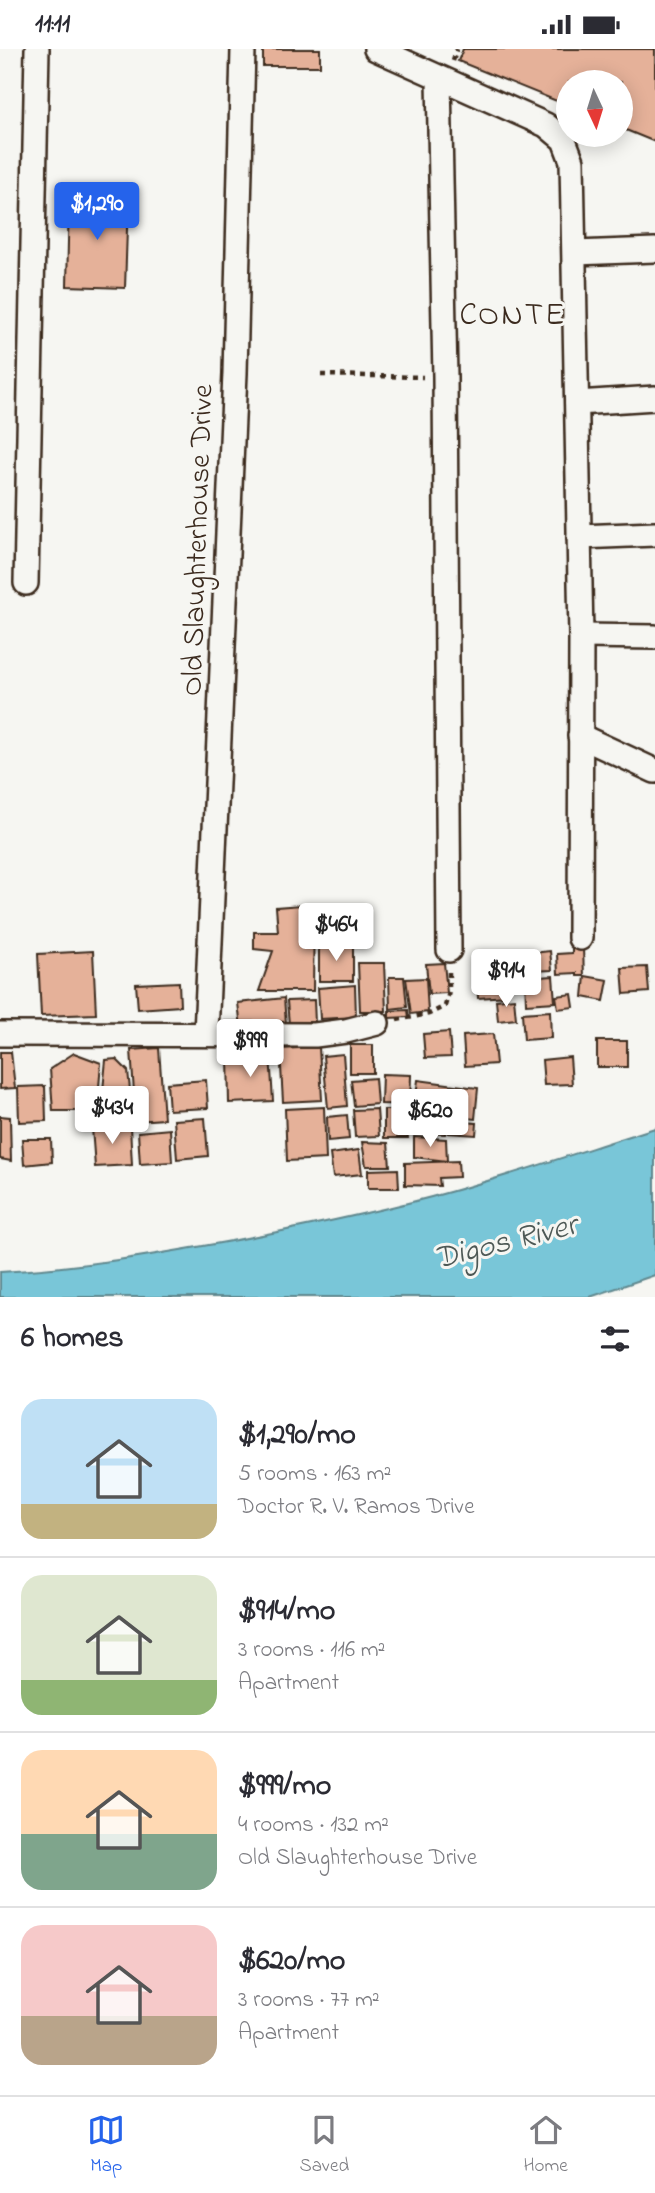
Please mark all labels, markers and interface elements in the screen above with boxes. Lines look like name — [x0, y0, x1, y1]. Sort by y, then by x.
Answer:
text: 11:11 — [35, 6, 70, 44]
north arrow — [556, 70, 634, 147]
map controls — [556, 70, 633, 147]
pin: $1,290 — [40, 183, 154, 242]
text: $1,290 — [70, 188, 124, 221]
district label: CONTE — [460, 293, 566, 340]
street label: Old Slaughterhouse Drive — [172, 383, 226, 697]
pin: $464 — [295, 904, 377, 963]
text: $464 — [315, 909, 358, 942]
pin: $914 — [465, 949, 547, 1009]
text: $914 — [487, 955, 525, 988]
pin: $999 — [209, 1019, 291, 1079]
text: $999 — [233, 1025, 267, 1058]
pin: $434 — [71, 1087, 153, 1146]
pin: $620 — [389, 1089, 471, 1149]
text: $434 — [91, 1092, 133, 1125]
text: $620 — [407, 1095, 453, 1128]
water label: Digos River — [430, 1202, 586, 1284]
text: 6 homes — [21, 1317, 124, 1361]
icon: filters — [596, 1320, 634, 1358]
text: $1,290/mo — [238, 1414, 356, 1458]
icon: home — [77, 1427, 161, 1511]
text: 5 rooms · 163 m² — [238, 1458, 391, 1491]
text: Doctor R. V. Ramos Drive — [238, 1491, 474, 1524]
text: $914/mo — [238, 1590, 335, 1634]
icon: home — [77, 1603, 161, 1687]
text: 3 rooms · 116 m² — [238, 1634, 385, 1667]
text: Apartment — [238, 1667, 339, 1700]
text: $999/mo — [238, 1765, 331, 1809]
icon: home — [77, 1778, 161, 1862]
text: 4 rooms · 132 m² — [238, 1809, 389, 1842]
text: Old Slaughterhouse Drive — [238, 1842, 477, 1875]
text: $620/mo — [238, 1940, 345, 1984]
icon: home — [77, 1953, 161, 2037]
text: 3 rooms · 77 m² — [238, 1984, 380, 2017]
text: Apartment — [238, 2017, 339, 2050]
tab: Map — [87, 2111, 125, 2180]
tab: Saved — [300, 2111, 349, 2180]
tab: Home — [524, 2111, 568, 2180]

